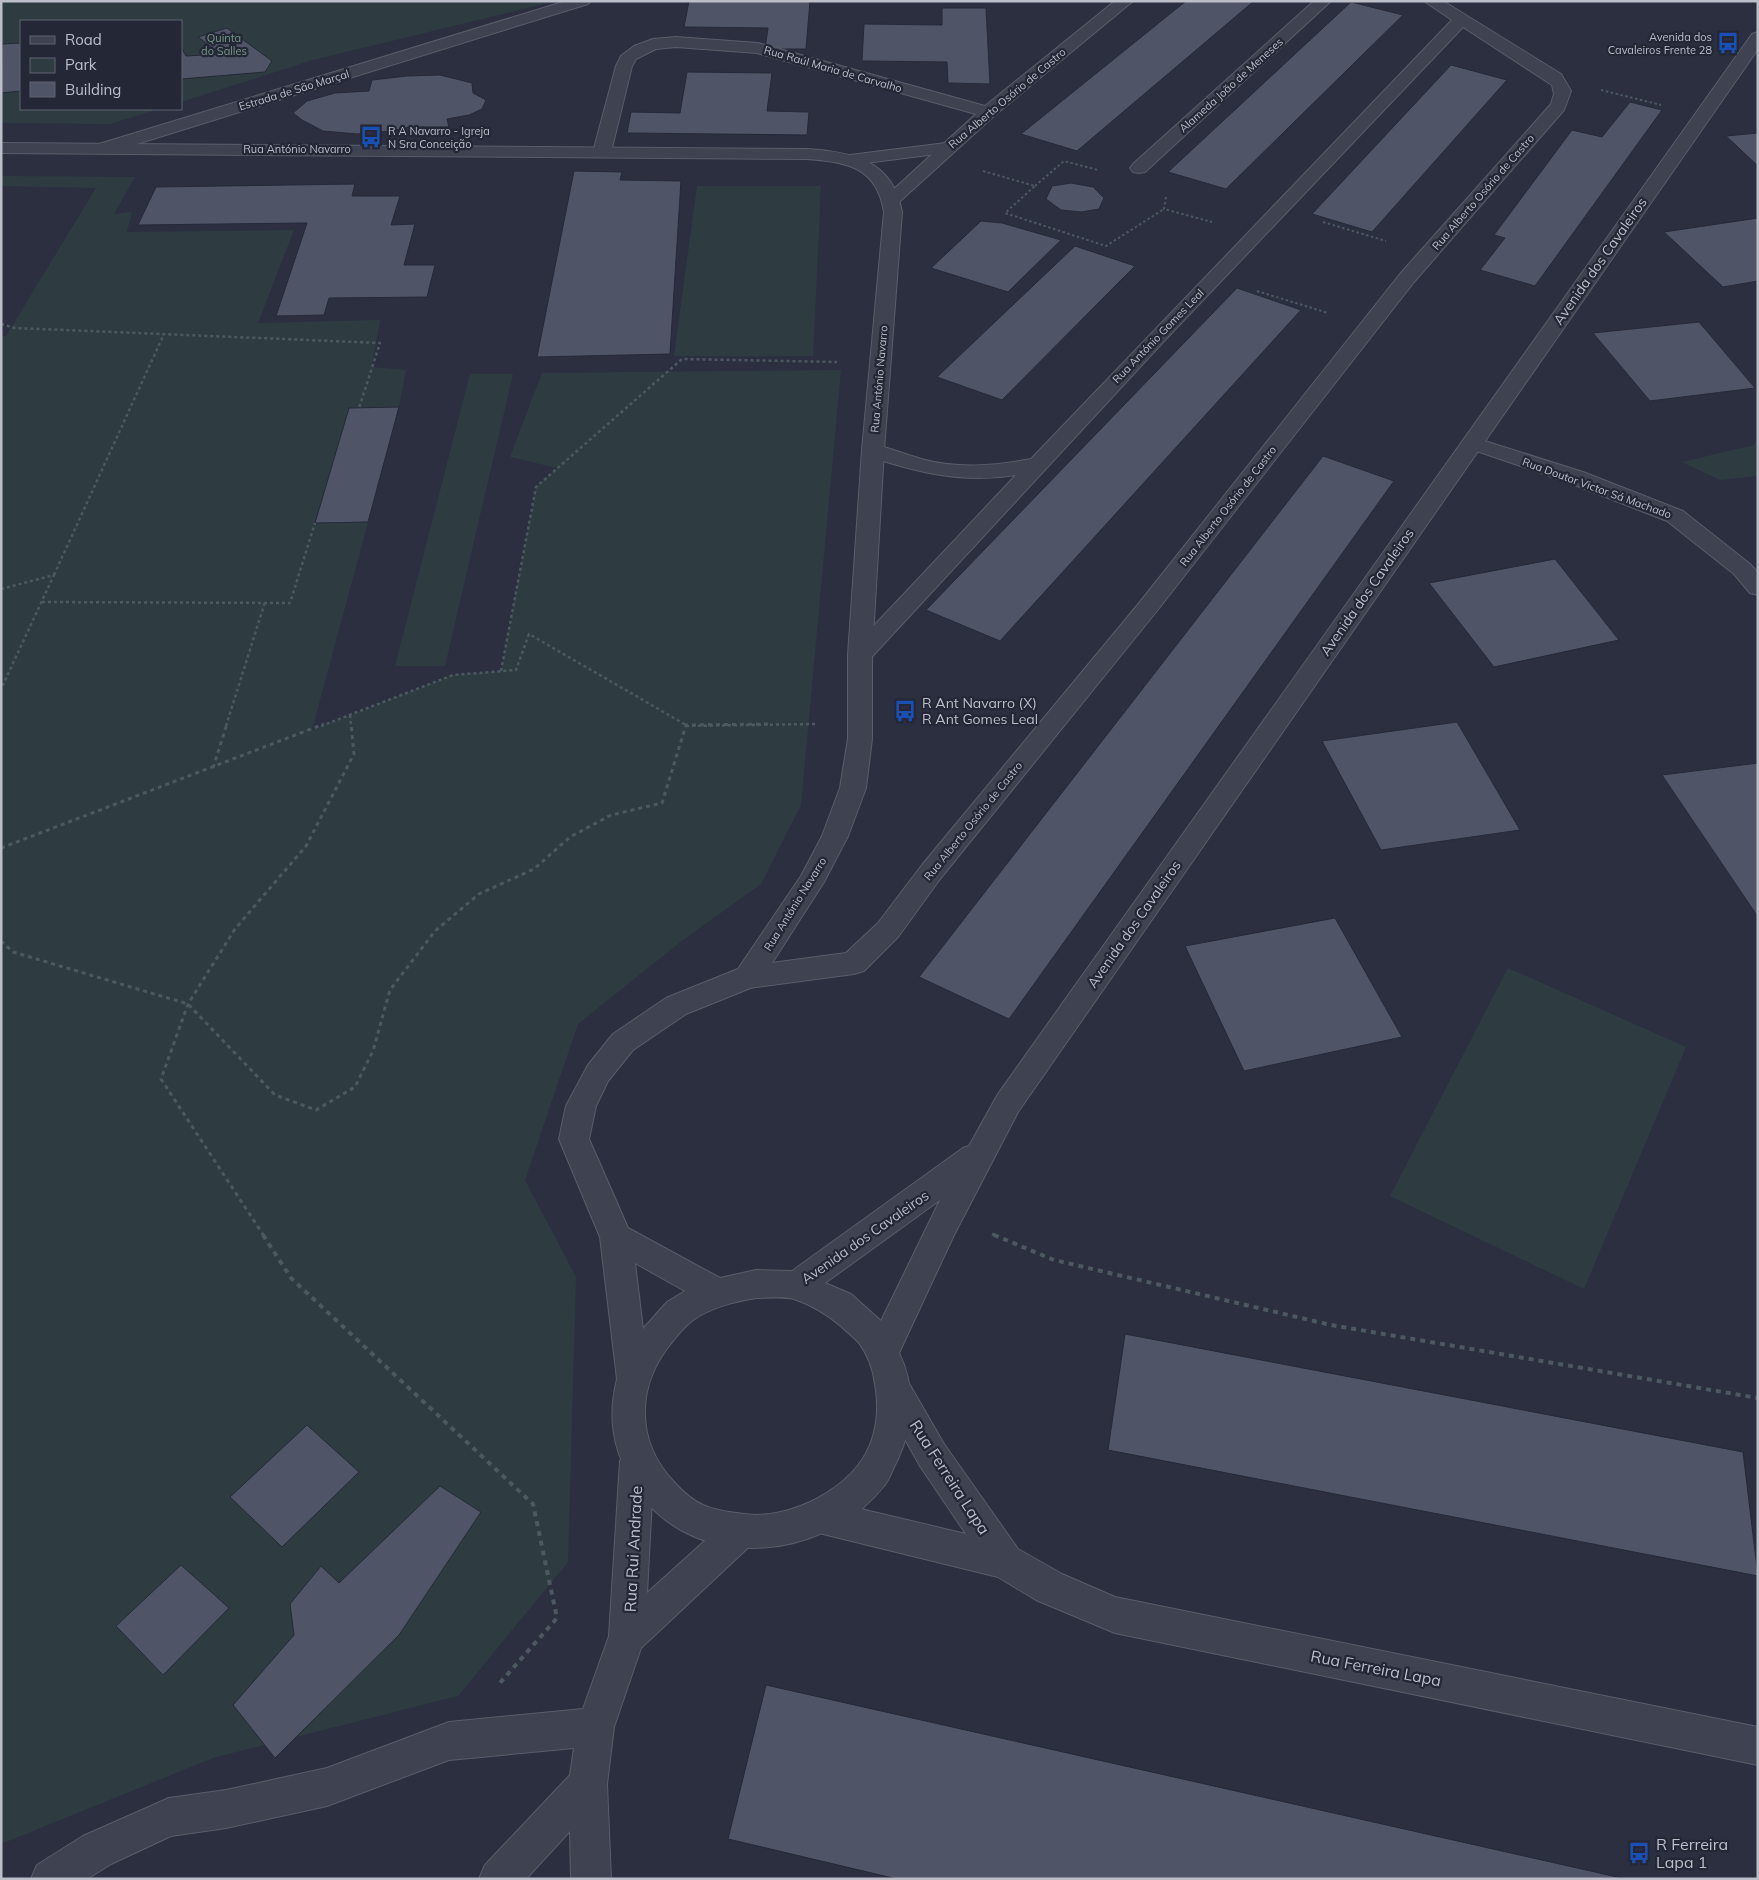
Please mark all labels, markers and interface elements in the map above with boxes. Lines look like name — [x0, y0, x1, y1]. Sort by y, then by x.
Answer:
legend — [20, 20, 182, 110]
text: Road — [65, 30, 102, 49]
place label: Avenida dos Cavaleiros Frente 28 — [1608, 30, 1712, 57]
bus stop icon: Avenida dos Cavaleiros Frente 28 — [1715, 30, 1741, 56]
park label: Quinta do Salles — [201, 31, 247, 58]
street label: Alameda João de Meneses — [1176, 35, 1286, 135]
street label: Rua Raúl Maria de Carvalho — [762, 43, 904, 95]
street label: Rua Alberto Osório de Castro — [946, 45, 1068, 151]
text: Park — [65, 55, 97, 74]
street label: Estrada de São Marçal — [237, 67, 351, 113]
text: Building — [65, 80, 121, 99]
bus stop icon: R A Navarro - Igreja N Sra Conceição — [358, 124, 384, 150]
place label: R A Navarro - Igreja N Sra Conceição — [388, 124, 490, 151]
street label: Rua Alberto Osório de Castro — [1429, 131, 1537, 253]
street label: Rua António Navarro — [243, 142, 351, 156]
street label: Avenida dos Cavaleiros — [1549, 194, 1651, 328]
street label: Rua António Gomes Leal — [1109, 286, 1207, 386]
street label: Rua António Navarro — [867, 325, 891, 433]
street label: Rua Alberto Osório de Castro — [1177, 443, 1279, 569]
street label: Rua Doutor Victor Sá Machado — [1521, 454, 1673, 522]
street label: Avenida dos Cavaleiros — [1316, 525, 1418, 659]
place label: R Ant Navarro (X) R Ant Gomes Leal — [922, 694, 1038, 728]
bus stop icon: R Ant Navarro (X) R Ant Gomes Leal — [892, 698, 918, 724]
street label: Rua Alberto Osório de Castro — [921, 759, 1025, 883]
street label: Rua António Navarro — [761, 855, 829, 953]
street label: Avenida dos Cavaleiros — [1083, 857, 1185, 991]
street label: Avenida dos Cavaleiros — [798, 1186, 932, 1288]
street label: Rua Ferreira Lapa — [906, 1416, 994, 1538]
street label: Rua Rui Andrade — [620, 1485, 646, 1613]
street label: Rua Ferreira Lapa — [1309, 1646, 1443, 1690]
place label: R Ferreira Lapa 1 — [1656, 1834, 1728, 1872]
bus stop icon: R Ferreira Lapa 1 — [1626, 1840, 1652, 1866]

